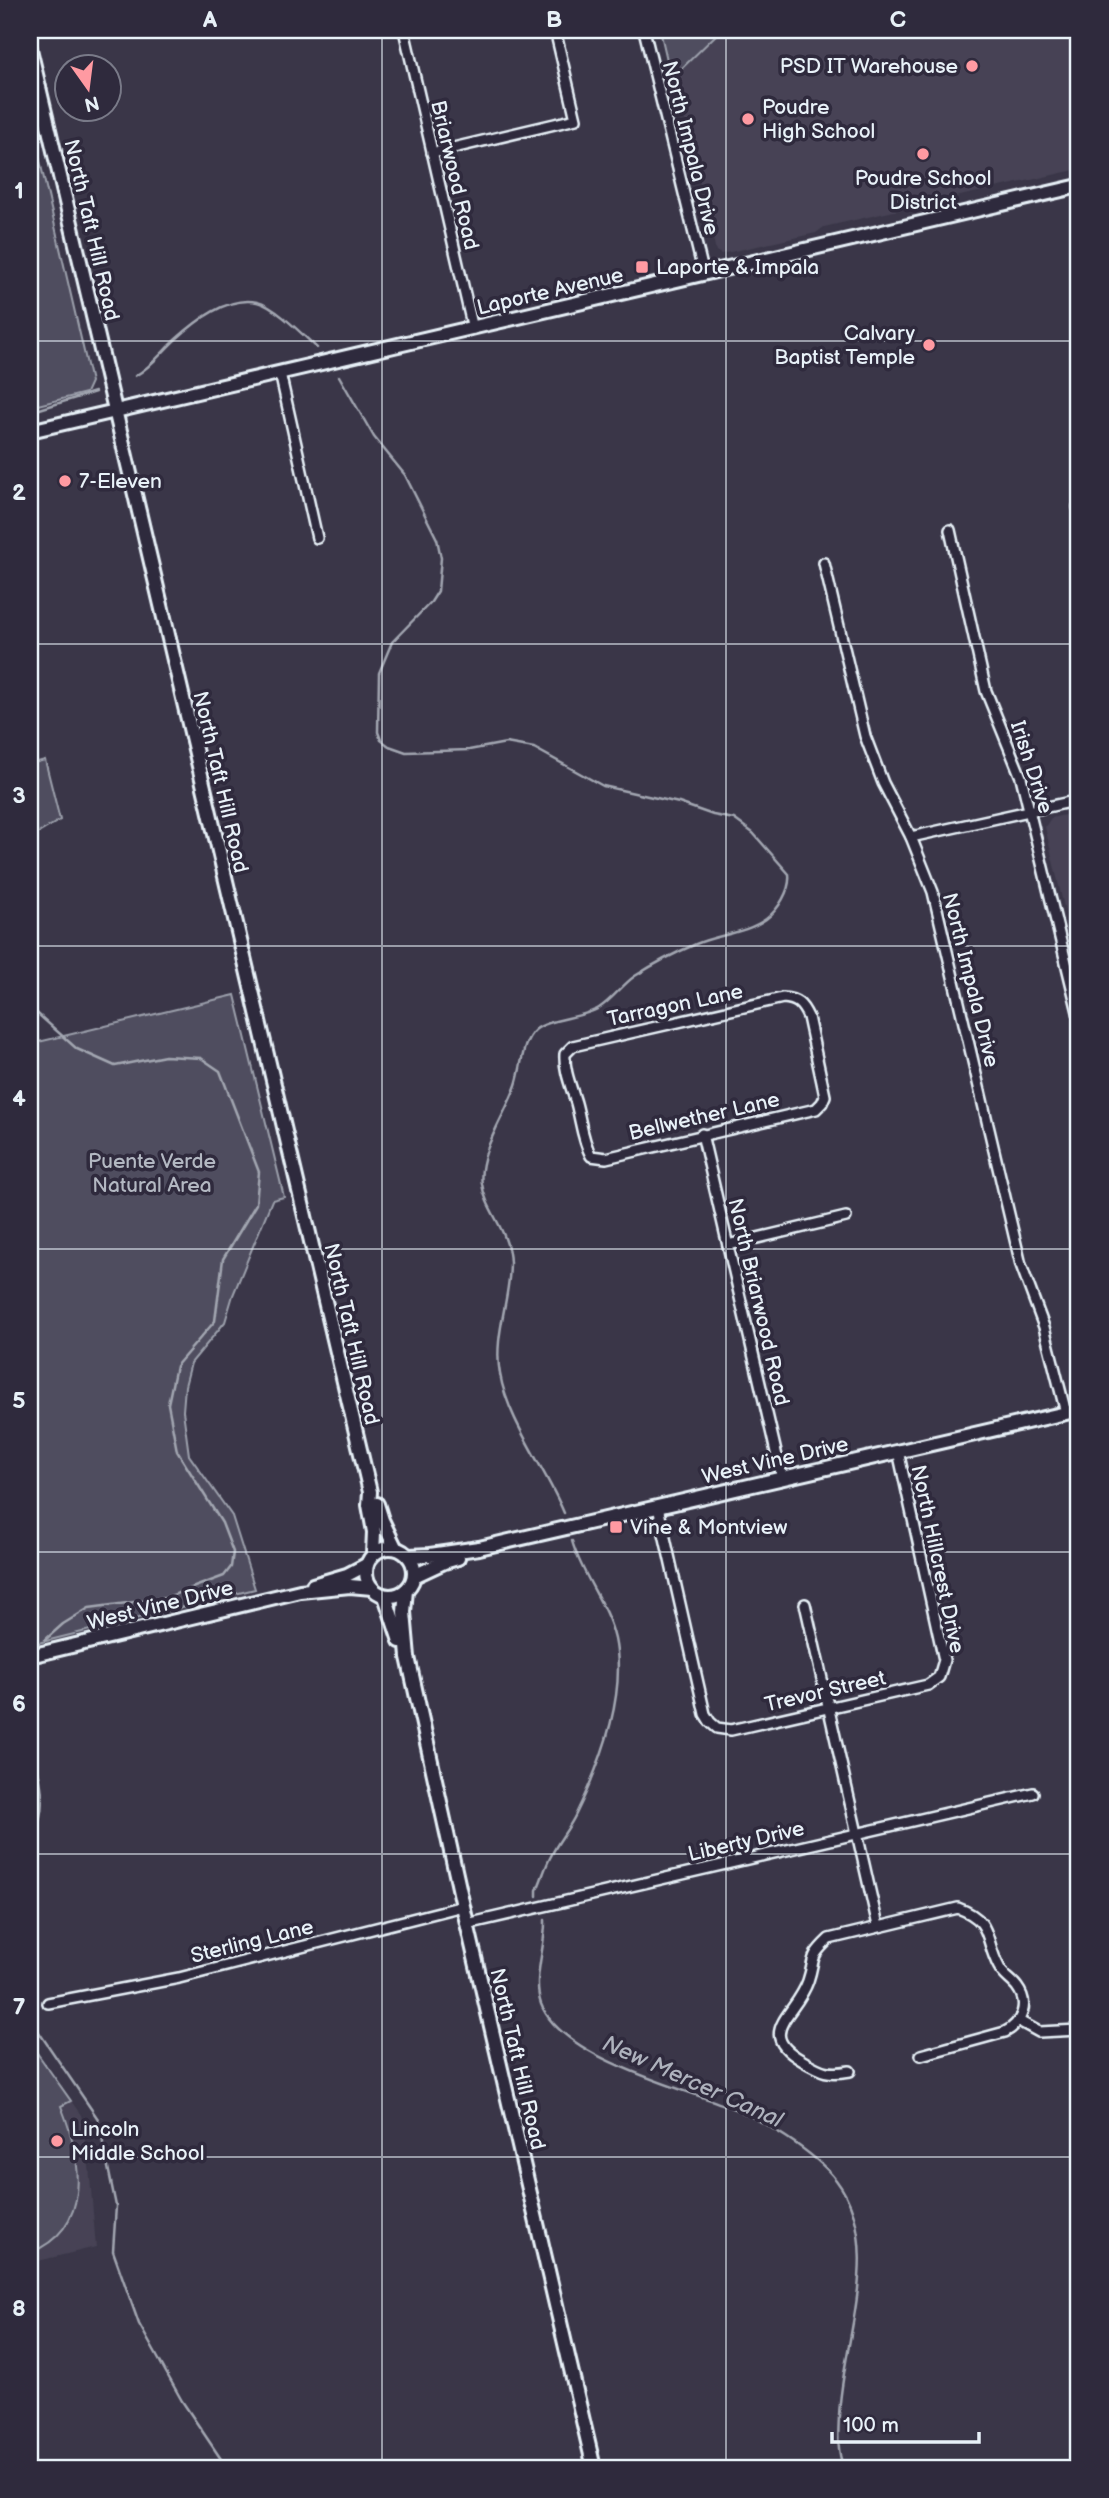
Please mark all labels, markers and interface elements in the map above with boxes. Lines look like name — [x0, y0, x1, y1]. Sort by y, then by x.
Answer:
text: A — [202, 6, 218, 34]
text: B — [546, 6, 562, 34]
text: C — [890, 6, 906, 34]
north arrow — [52, 52, 122, 122]
place label: PSD IT Warehouse — [780, 54, 958, 79]
street label: North Impala Drive — [657, 58, 724, 238]
marker: PSD IT Warehouse — [964, 58, 980, 74]
text: N — [82, 90, 101, 116]
place label: Poudre High School — [762, 95, 875, 144]
street label: Briarwood Road — [425, 98, 484, 252]
marker: Poudre High School — [740, 111, 756, 127]
street label: North Taft Hill Road — [58, 137, 125, 323]
marker: Poudre School District — [915, 146, 931, 162]
place label: Poudre School District — [855, 166, 991, 215]
text: 1 — [14, 177, 24, 205]
place label: Laporte & Impala — [656, 255, 819, 280]
marker: Laporte & Impala — [634, 259, 650, 275]
street label: Laporte Avenue — [474, 262, 626, 321]
place label: Calvary Baptist Temple — [774, 321, 916, 370]
marker: Calvary Baptist Temple — [921, 337, 937, 353]
place label: 7-Eleven — [79, 469, 162, 494]
marker: 7-Eleven — [57, 473, 73, 489]
text: 2 — [12, 479, 26, 507]
street label: North Taft Hill Road — [187, 689, 254, 875]
street label: Irish Drive — [1005, 718, 1058, 817]
text: 3 — [12, 782, 26, 810]
street label: North Impala Drive — [937, 890, 1004, 1070]
street label: Tarragon Lane — [605, 979, 745, 1032]
text: 4 — [12, 1085, 26, 1113]
street label: Bellwether Lane — [626, 1087, 782, 1146]
park label: Puente Verde Natural Area — [88, 1149, 216, 1198]
street label: North Briarwood Road — [723, 1196, 795, 1408]
street label: North Taft Hill Road — [318, 1241, 385, 1427]
text: 5 — [12, 1387, 26, 1415]
street label: West Vine Drive — [699, 1431, 851, 1489]
street label: North Hillcrest Drive — [905, 1463, 970, 1655]
place label: Vine & Montview — [630, 1515, 787, 1540]
marker: Vine & Montview — [608, 1519, 624, 1535]
street label: West Vine Drive — [85, 1575, 236, 1636]
street label: Trevor Street — [762, 1665, 889, 1718]
text: 6 — [12, 1690, 26, 1718]
street label: Liberty Drive — [685, 1816, 807, 1867]
street label: Sterling Lane — [188, 1914, 316, 1969]
street label: North Taft Hill Road — [484, 1966, 551, 2152]
text: 7 — [13, 1993, 26, 2021]
water label: New Mercer Canal — [598, 2030, 788, 2134]
place label: Lincoln Middle School — [71, 2117, 204, 2166]
marker: Lincoln Middle School — [49, 2133, 65, 2149]
text: 8 — [12, 2295, 26, 2323]
scale bar — [832, 2400, 979, 2444]
text: 100 m — [843, 2413, 899, 2438]

